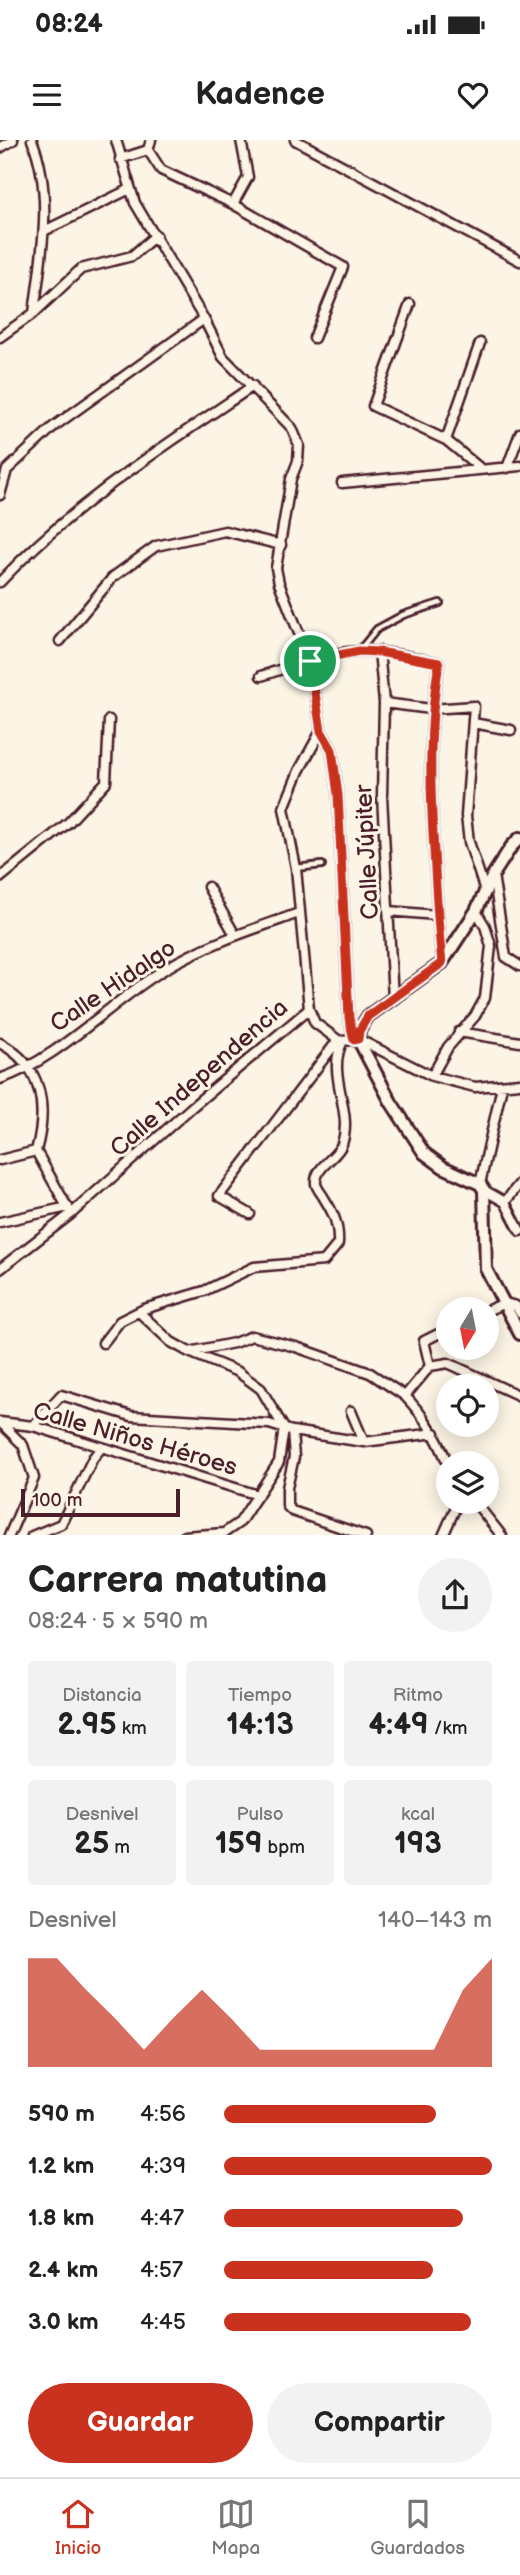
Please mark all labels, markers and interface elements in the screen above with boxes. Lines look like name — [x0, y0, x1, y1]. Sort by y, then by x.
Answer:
text: 08:24 — [35, 9, 103, 40]
text: Kadence — [195, 75, 325, 114]
icon: menu — [28, 76, 66, 114]
icon: heart — [454, 76, 492, 114]
pin — [280, 631, 340, 691]
icon: arrive — [291, 642, 329, 680]
street label: Calle Júpiter — [349, 783, 385, 920]
street label: Calle Hidalgo — [45, 933, 181, 1039]
street label: Calle Independencia — [104, 993, 294, 1163]
north arrow — [436, 1297, 499, 1360]
map controls — [436, 1297, 499, 1514]
button: locate — [436, 1374, 499, 1437]
street label: Calle Niños Héroes — [30, 1396, 241, 1482]
button: layers — [436, 1451, 499, 1514]
scale bar — [21, 1486, 180, 1518]
text: 100 m — [32, 1489, 83, 1512]
text: Carrera matutina — [28, 1558, 328, 1603]
button: share — [418, 1558, 492, 1632]
text: 08:24 · 5 × 590 m — [28, 1607, 208, 1635]
text: Distancia — [62, 1684, 142, 1707]
text: Tiempo — [228, 1684, 292, 1707]
text: Ritmo — [393, 1684, 443, 1707]
text: 2.95 — [57, 1707, 117, 1743]
text: 14:13 — [226, 1707, 294, 1743]
text: 4:49 — [369, 1707, 429, 1743]
text: km — [117, 1717, 147, 1740]
text: /km — [429, 1717, 467, 1740]
text: Desnivel — [65, 1803, 139, 1826]
text: Pulso — [237, 1803, 283, 1826]
text: kcal — [401, 1803, 435, 1826]
text: 25 — [74, 1826, 109, 1862]
text: 159 — [215, 1826, 262, 1862]
text: 193 — [394, 1826, 442, 1862]
text: m — [109, 1836, 130, 1859]
text: bpm — [262, 1836, 305, 1859]
text: Desnivel — [28, 1906, 117, 1934]
text: 140–143 m — [378, 1906, 492, 1934]
text: 590 m — [28, 2100, 95, 2128]
text: 4:56 — [140, 2100, 186, 2128]
text: 1.2 km — [28, 2152, 94, 2180]
text: 4:39 — [140, 2152, 186, 2180]
text: 1.8 km — [28, 2204, 94, 2232]
text: 4:47 — [140, 2204, 184, 2232]
text: 2.4 km — [28, 2256, 98, 2284]
text: 4:57 — [140, 2256, 183, 2284]
text: 3.0 km — [28, 2308, 99, 2336]
text: 4:45 — [140, 2308, 186, 2336]
button: Guardar — [28, 2383, 253, 2463]
button: Compartir — [267, 2383, 492, 2463]
tab: Inicio — [55, 2495, 101, 2560]
tab: Mapa — [211, 2495, 260, 2560]
tab: Guardados — [370, 2495, 465, 2560]

